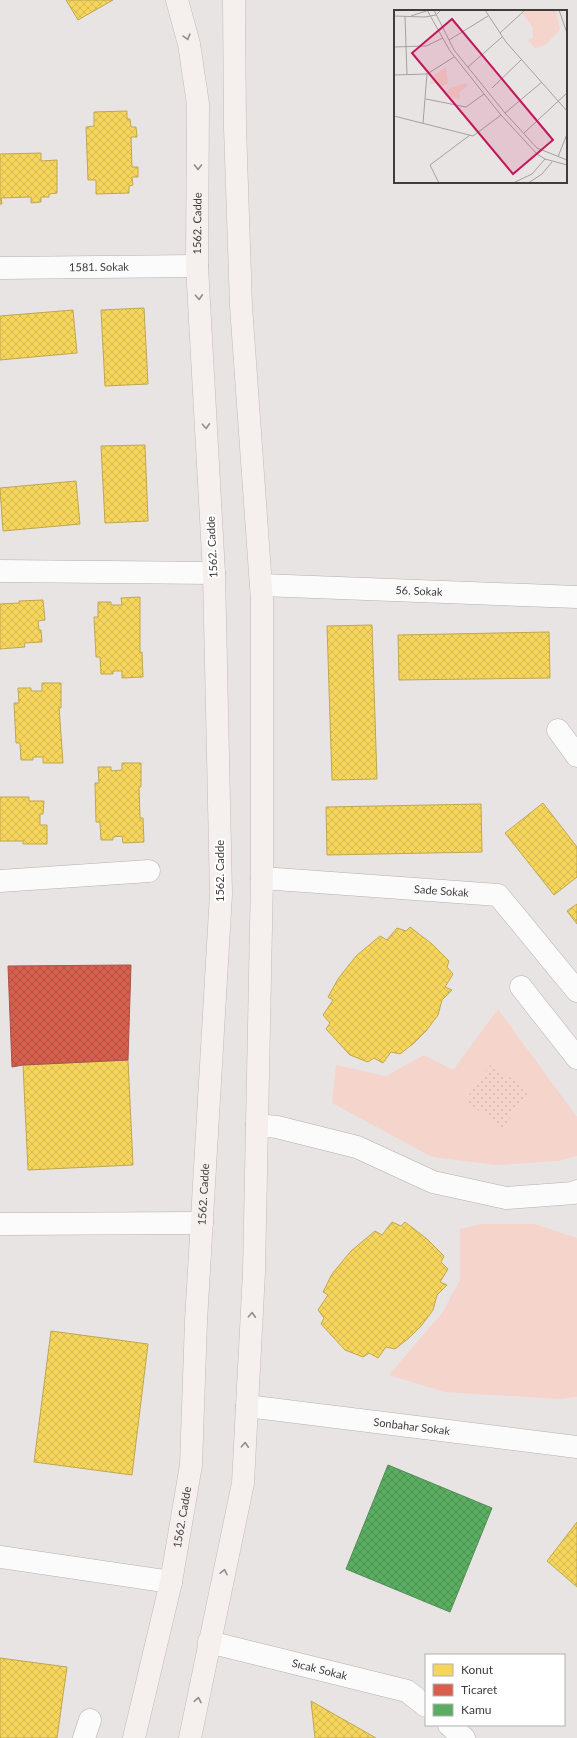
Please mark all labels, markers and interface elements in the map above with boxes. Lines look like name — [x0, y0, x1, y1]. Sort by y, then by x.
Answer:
inset map — [394, 10, 567, 183]
one-way arrow — [183, 34, 191, 41]
one-way arrow — [194, 164, 202, 170]
street label: 1562. Cadde — [190, 192, 203, 254]
street label: 1581. Sokak — [69, 260, 129, 273]
one-way arrow — [195, 294, 203, 300]
one-way arrow — [202, 423, 210, 429]
street label: 1562. Cadde — [203, 516, 220, 578]
street label: 56. Sokak — [395, 583, 443, 598]
street label: 1562. Cadde — [213, 840, 226, 902]
street label: Sade Sokak — [414, 882, 470, 899]
street label: 1562. Cadde — [195, 1163, 211, 1226]
one-way arrow — [247, 1312, 256, 1318]
street label: Sonbahar Sokak — [373, 1415, 451, 1437]
one-way arrow — [241, 1442, 249, 1448]
street label: 1562. Cadde — [170, 1485, 193, 1549]
one-way arrow — [219, 1569, 227, 1576]
legend — [425, 1654, 565, 1726]
street label: Sıcak Sokak — [291, 1656, 349, 1682]
text: Konut — [461, 1662, 494, 1677]
text: Ticaret — [461, 1682, 498, 1697]
one-way arrow — [193, 1697, 201, 1703]
text: Kamu — [461, 1702, 491, 1717]

